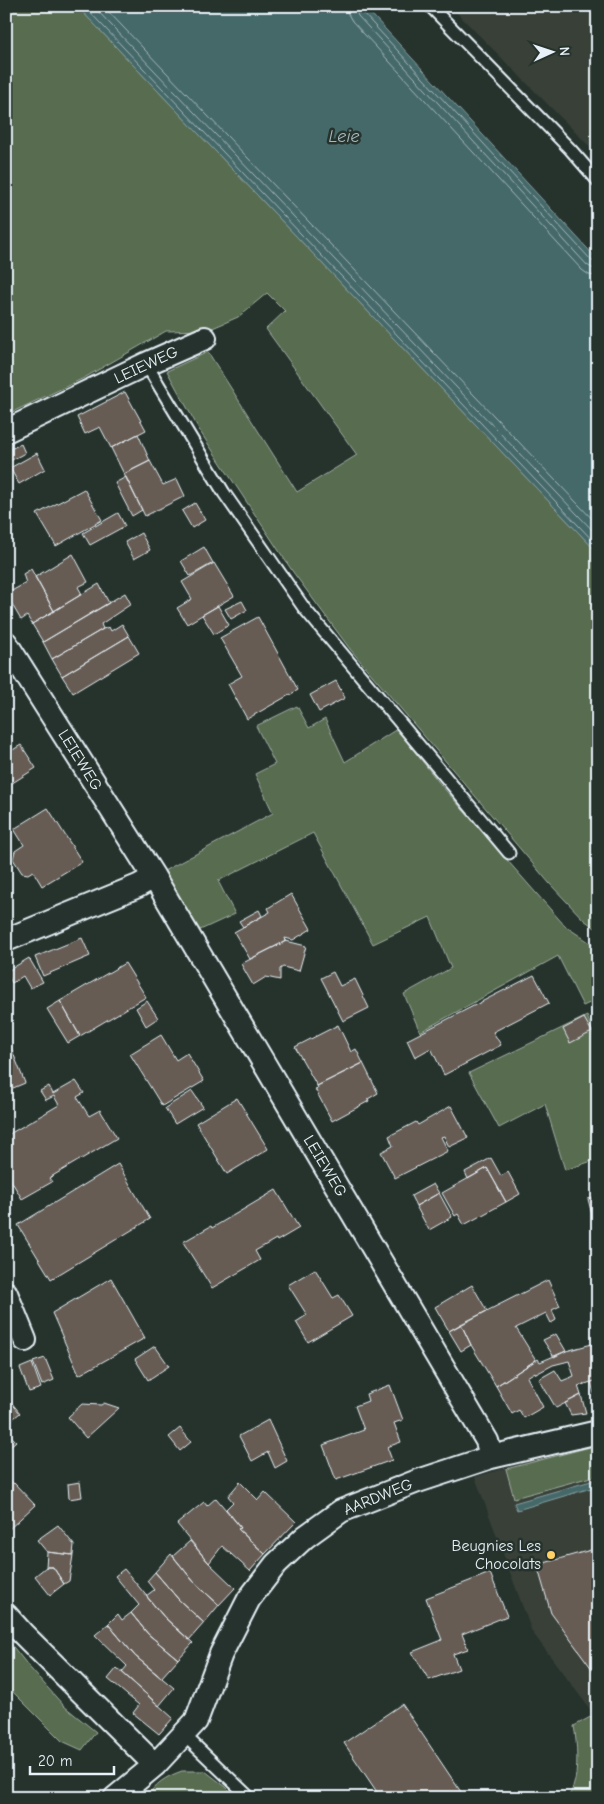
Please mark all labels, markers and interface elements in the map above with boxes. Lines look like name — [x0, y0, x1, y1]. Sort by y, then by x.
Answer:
north arrow — [526, 28, 576, 78]
text: N — [556, 46, 573, 56]
water label: Leie — [328, 126, 360, 147]
street label: LEIEWEG — [111, 342, 181, 388]
street label: LEIEWEG — [54, 726, 106, 794]
street label: LEIEWEG — [300, 1132, 350, 1200]
street label: AARDWEG — [341, 1475, 415, 1519]
place label: Beugnies Les Chocolats — [452, 1537, 541, 1573]
marker: Beugnies Les Chocolats — [545, 1549, 557, 1561]
scale bar — [30, 1744, 114, 1776]
text: 20 m — [38, 1752, 72, 1770]

